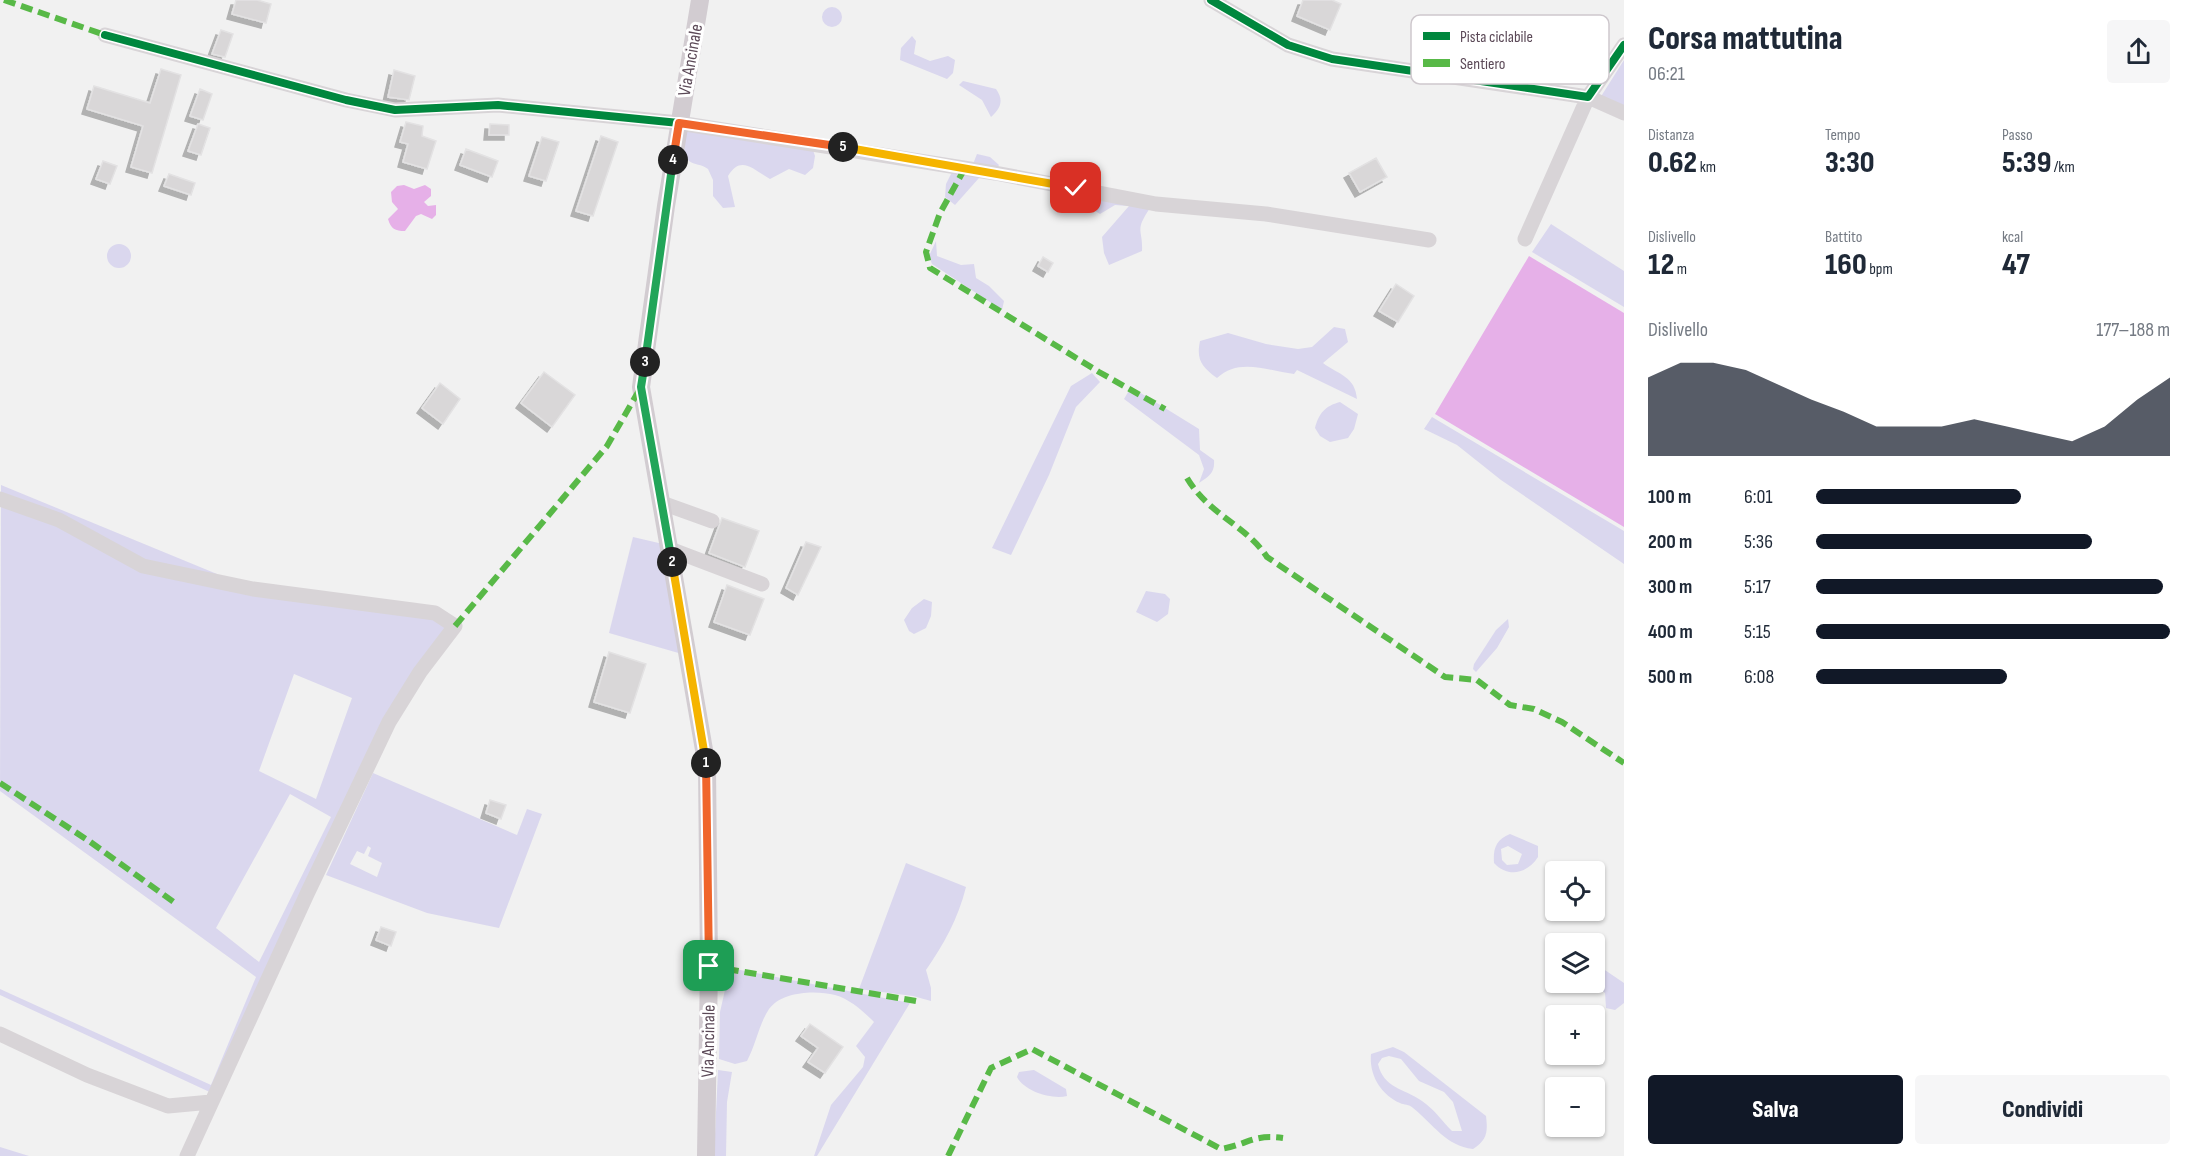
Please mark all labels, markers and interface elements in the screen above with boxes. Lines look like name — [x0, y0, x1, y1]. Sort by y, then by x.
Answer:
legend — [1411, 15, 1609, 84]
text: Corsa mattutina — [1648, 19, 1843, 59]
button: share — [2107, 20, 2170, 83]
street label: Via Ancinale — [674, 22, 707, 98]
text: Pista ciclabile — [1460, 28, 1533, 47]
text: Sentiero — [1460, 55, 1506, 74]
text: 06:21 — [1648, 62, 1685, 86]
text: Distanza — [1648, 126, 1694, 145]
text: Tempo — [1825, 126, 1860, 145]
text: Passo — [2002, 126, 2033, 145]
pin: 5 — [828, 132, 858, 162]
text: 5 — [839, 137, 847, 156]
pin: 4 — [658, 145, 688, 175]
text: 0.62 — [1648, 145, 1697, 181]
text: 3:30 — [1825, 145, 1875, 181]
text: 5:39 — [2002, 145, 2051, 181]
text: 4 — [669, 150, 677, 169]
text: km — [1697, 158, 1716, 177]
text: /km — [2051, 158, 2075, 177]
pin — [1050, 162, 1101, 213]
icon: check — [1059, 171, 1092, 204]
text: Dislivello — [1648, 228, 1696, 247]
text: Battito — [1825, 228, 1862, 247]
text: kcal — [2002, 228, 2023, 247]
text: 12 — [1648, 247, 1674, 283]
text: 160 — [1825, 247, 1867, 283]
text: 47 — [2002, 247, 2030, 283]
text: m — [1674, 260, 1687, 279]
text: bpm — [1867, 260, 1893, 279]
text: Dislivello — [1648, 318, 1708, 342]
text: 177–188 m — [2096, 318, 2170, 342]
pin: 3 — [630, 347, 660, 377]
text: 3 — [641, 352, 649, 371]
text: 100 m — [1648, 485, 1691, 509]
text: 6:01 — [1744, 485, 1772, 509]
text: 200 m — [1648, 530, 1692, 554]
text: 5:36 — [1744, 530, 1773, 554]
pin: 2 — [657, 547, 687, 577]
text: 2 — [668, 552, 676, 571]
text: 300 m — [1648, 575, 1692, 599]
text: 5:17 — [1744, 575, 1771, 599]
text: 400 m — [1648, 620, 1693, 644]
text: 5:15 — [1744, 620, 1771, 644]
text: 500 m — [1648, 665, 1692, 689]
text: 6:08 — [1744, 665, 1774, 689]
pin: 1 — [691, 748, 721, 778]
text: 1 — [703, 753, 709, 772]
map controls — [1545, 861, 1605, 1137]
button: locate — [1545, 861, 1605, 921]
button: layers — [1545, 933, 1605, 993]
pin — [683, 940, 734, 991]
icon: arrive — [692, 949, 725, 982]
street label: Via Ancinale — [697, 1004, 720, 1078]
button: + — [1545, 1005, 1605, 1065]
button: Salva — [1648, 1075, 1903, 1144]
button: Condividi — [1915, 1075, 2170, 1144]
button: − — [1545, 1077, 1605, 1137]

